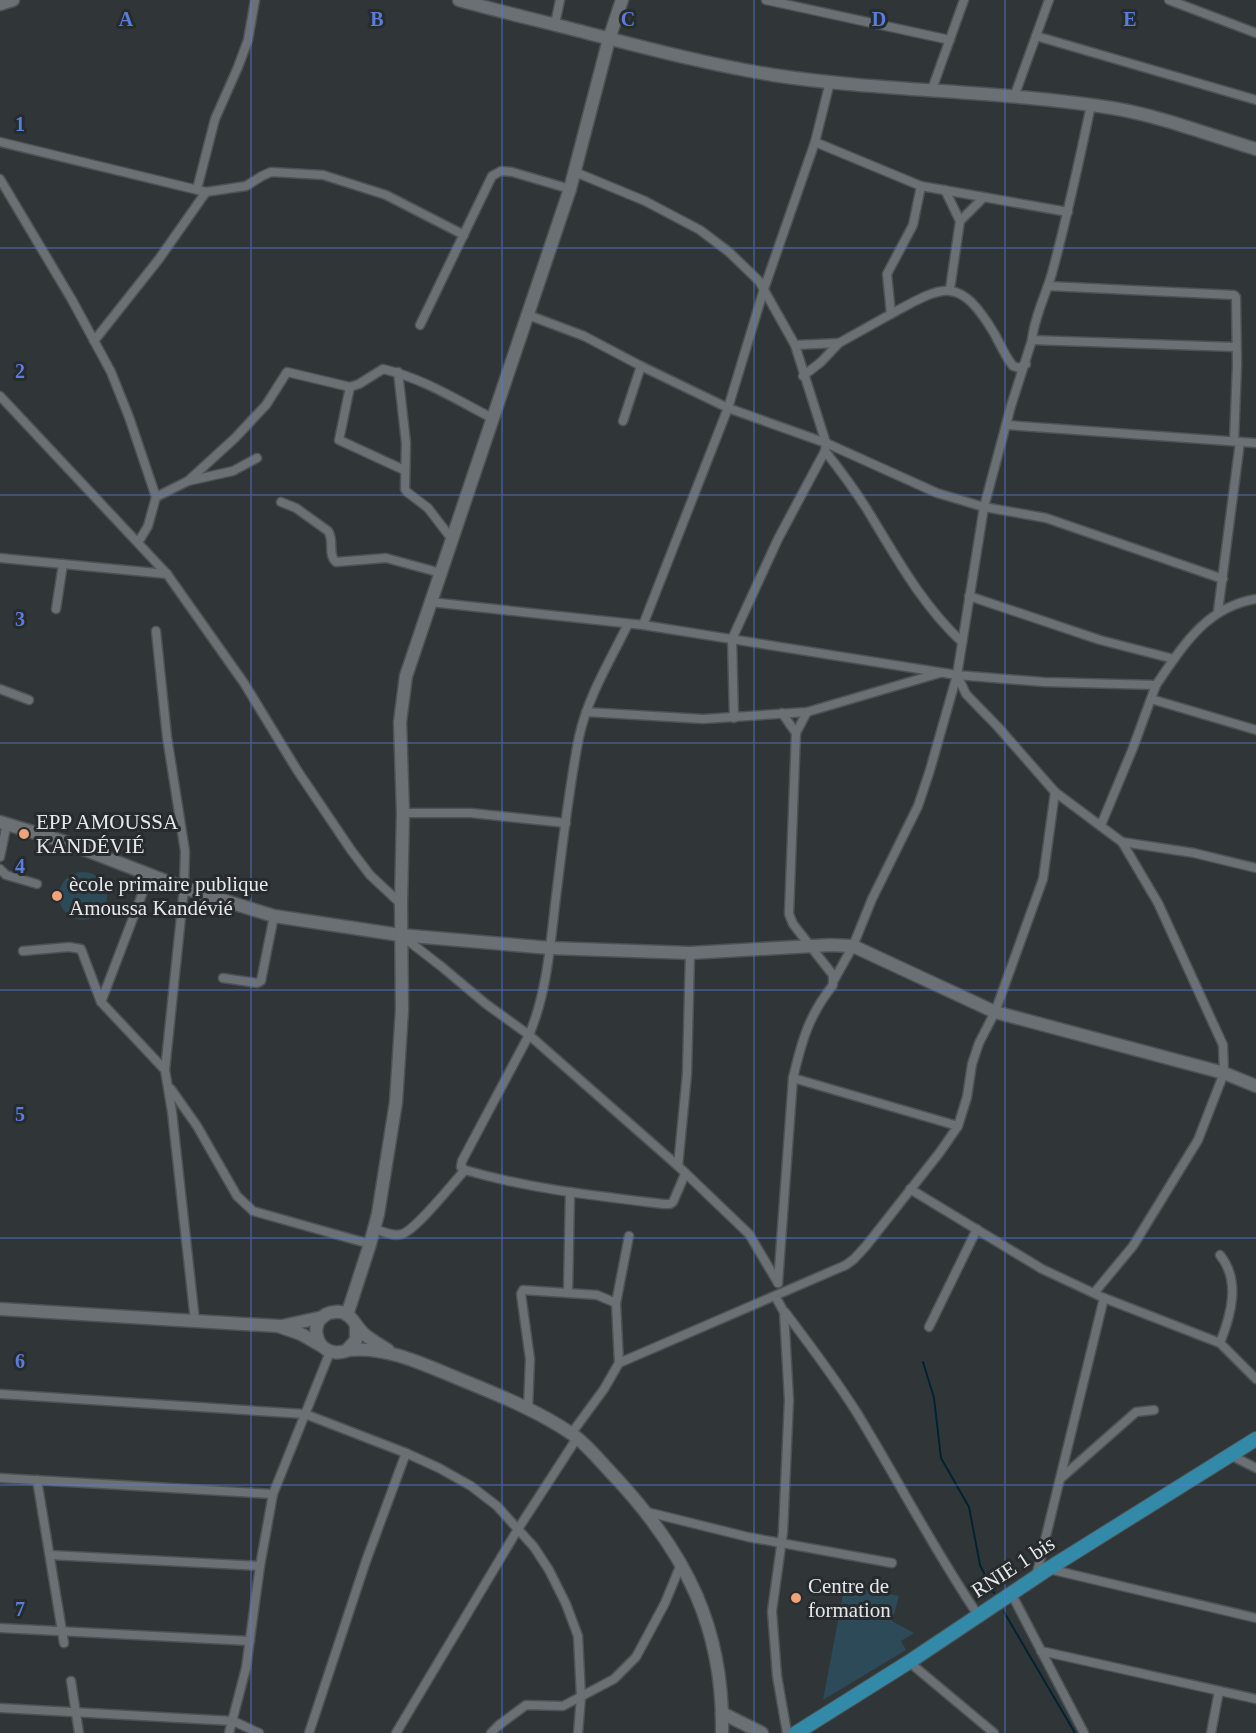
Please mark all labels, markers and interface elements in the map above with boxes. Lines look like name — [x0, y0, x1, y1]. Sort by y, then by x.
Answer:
text: A — [119, 8, 134, 30]
text: B — [370, 8, 384, 30]
text: C — [621, 8, 635, 30]
text: D — [872, 8, 886, 30]
text: E — [1123, 8, 1137, 30]
text: 1 — [15, 113, 25, 135]
text: 2 — [15, 360, 25, 382]
text: 3 — [15, 608, 25, 630]
place label: EPP AMOUSSA KANDÉVIÉ — [36, 810, 179, 858]
marker: EPP AMOUSSA KANDÉVIÉ — [17, 827, 31, 841]
text: 4 — [15, 855, 25, 877]
place label: ècole primaire publique Amoussa Kandévié — [69, 872, 268, 920]
marker: ècole primaire publique Amoussa Kandévié — [50, 889, 64, 903]
text: 5 — [15, 1103, 25, 1125]
text: 6 — [15, 1350, 25, 1372]
street label: RNIE 1 bis — [967, 1531, 1059, 1603]
place label: Centre de formation — [808, 1574, 891, 1622]
marker: Centre de formation — [789, 1591, 803, 1605]
text: 7 — [15, 1598, 25, 1620]

